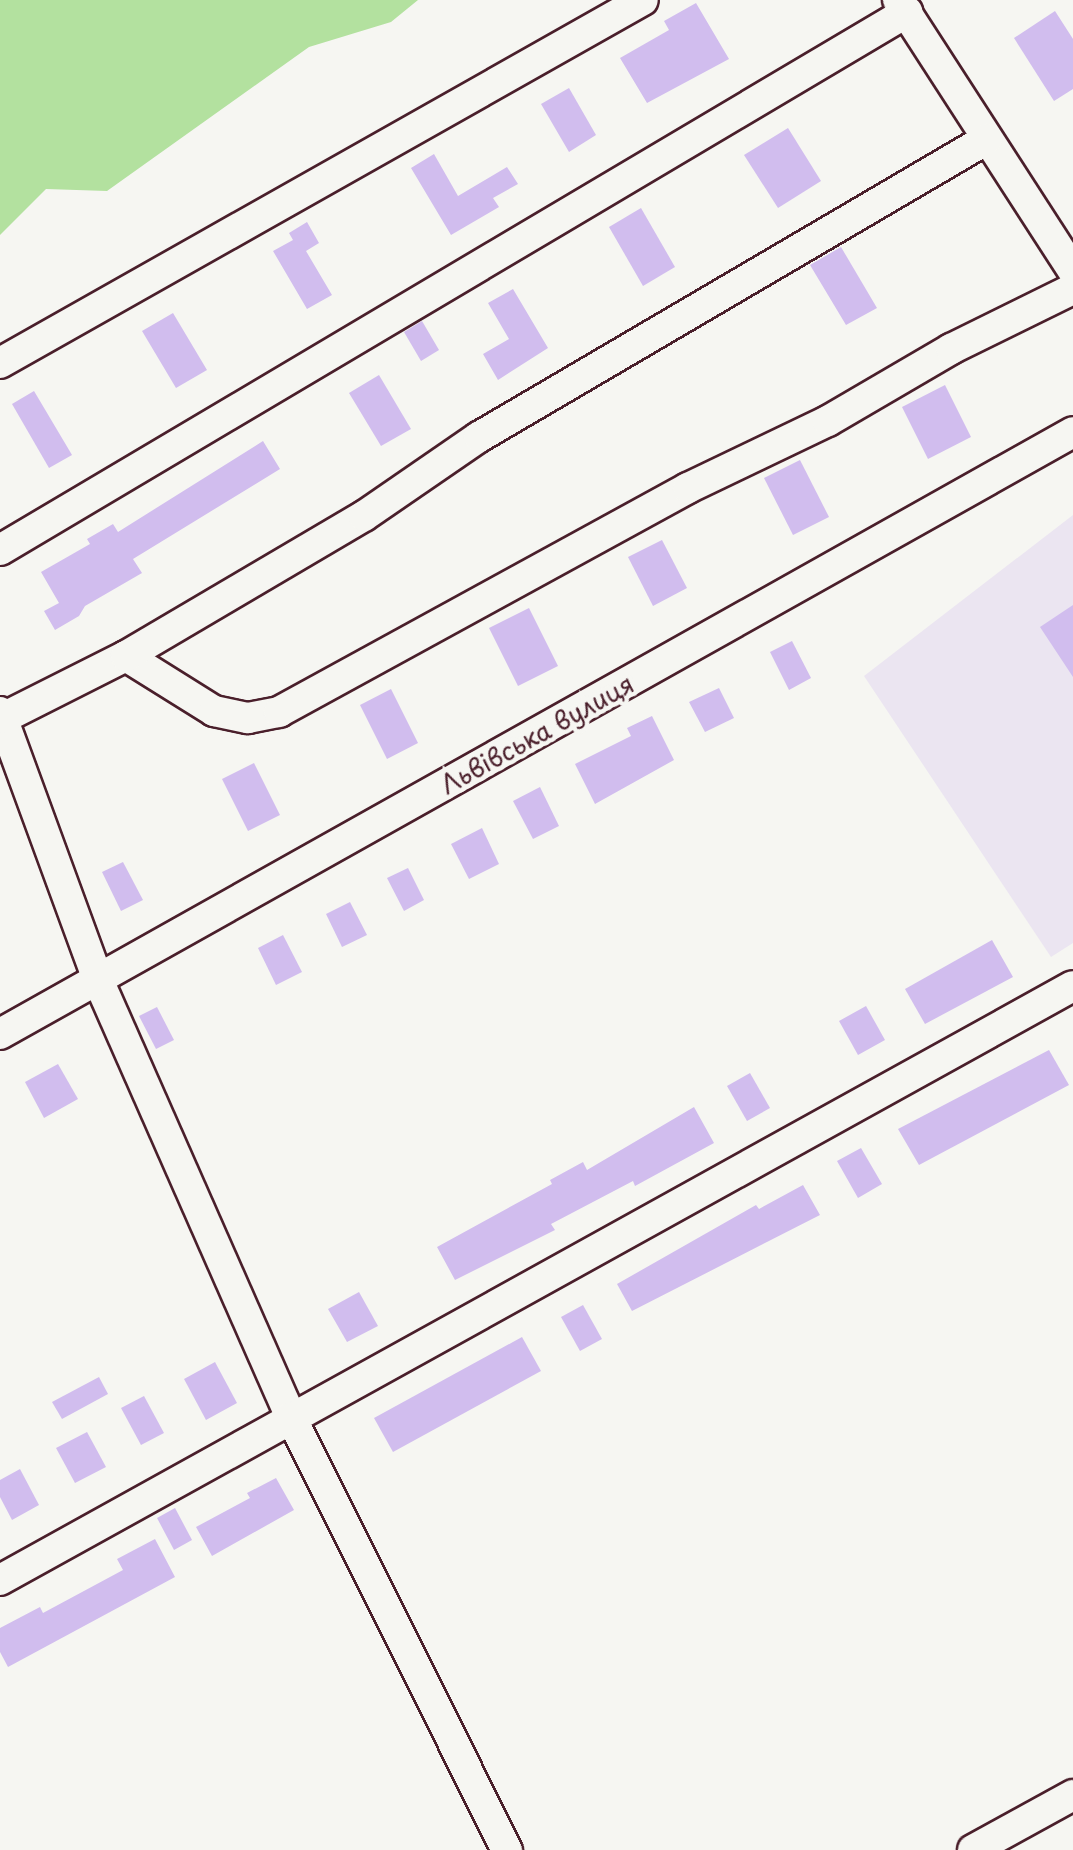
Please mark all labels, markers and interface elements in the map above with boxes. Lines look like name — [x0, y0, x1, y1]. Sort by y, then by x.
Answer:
street label: Львівська вулиця — [435, 668, 639, 800]

